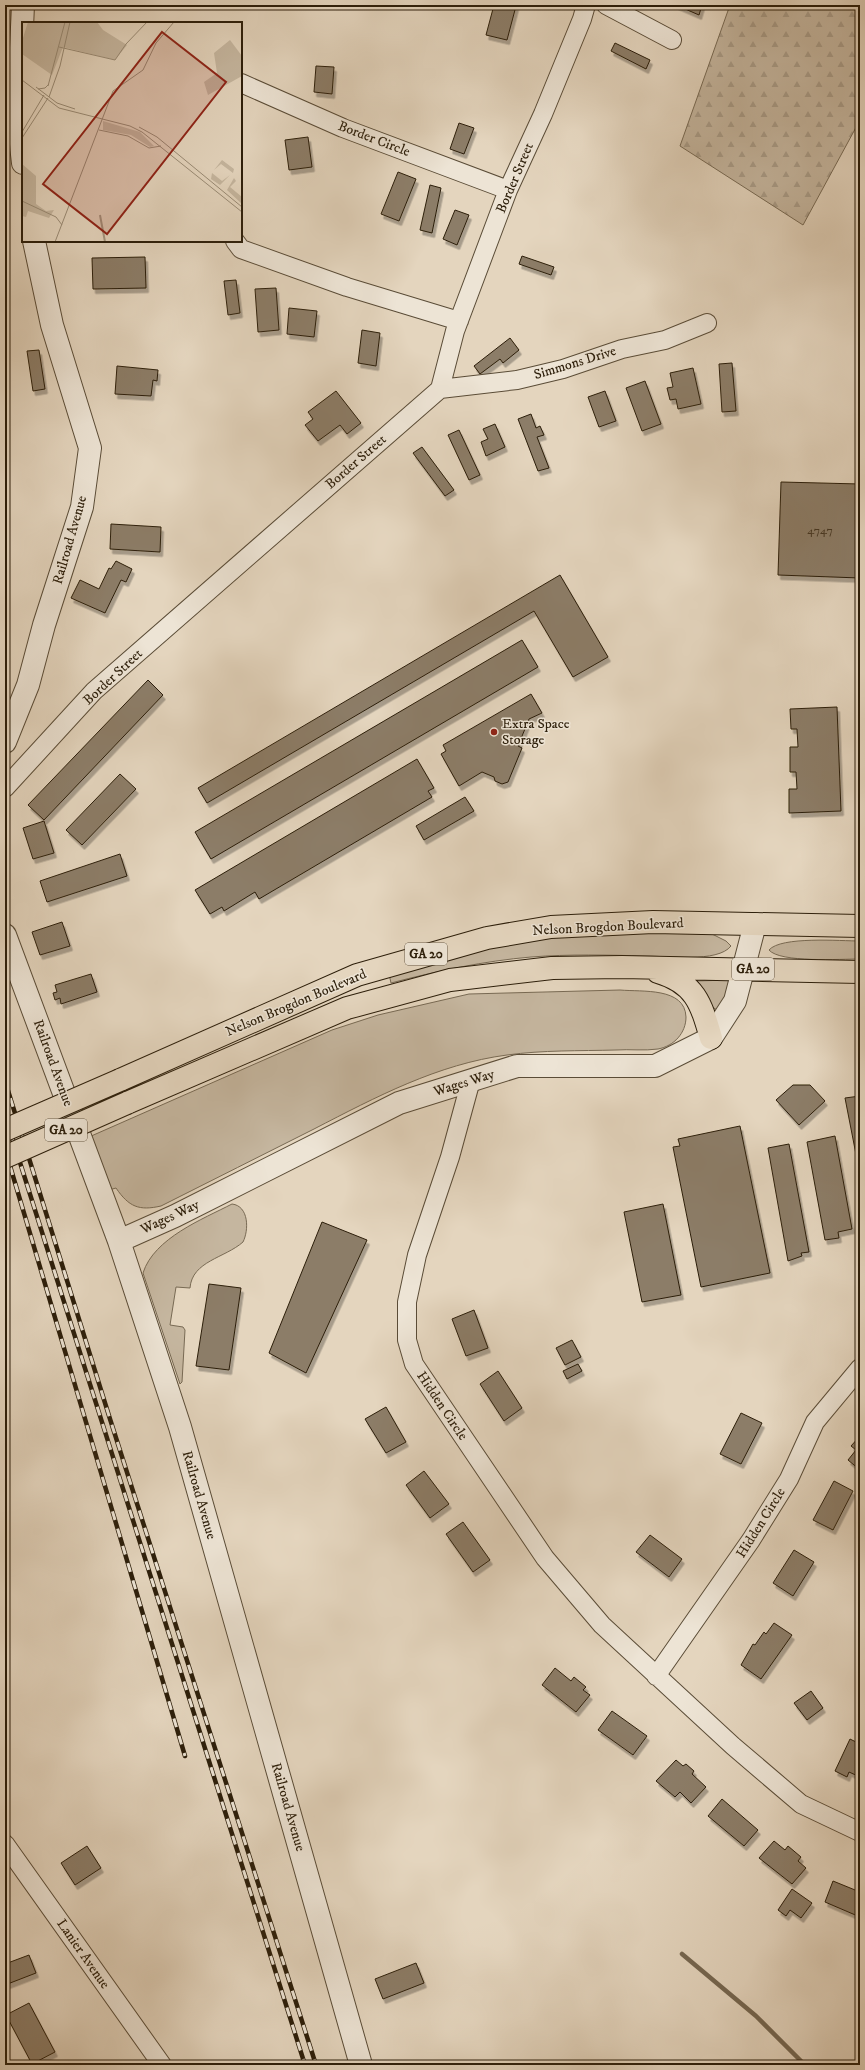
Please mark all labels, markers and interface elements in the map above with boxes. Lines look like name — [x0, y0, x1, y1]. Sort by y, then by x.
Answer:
inset map — [22, 22, 242, 242]
street label: Border Circle — [335, 117, 413, 161]
street label: Border Street — [492, 140, 538, 216]
street label: Simmons Drive — [532, 342, 618, 384]
street label: Border Street — [322, 430, 391, 493]
street label: Railroad Avenue — [49, 493, 91, 586]
house number: 4747 — [807, 523, 833, 538]
street label: Border Street — [79, 645, 147, 709]
place label: Extra Space Storage — [502, 715, 570, 749]
marker: Extra Space Storage — [489, 727, 499, 737]
street label: Nelson Brogdon Boulevard — [532, 914, 684, 940]
road number: GA 20 — [405, 943, 447, 965]
road number: GA 20 — [732, 958, 774, 980]
street label: Nelson Brogdon Boulevard — [223, 965, 369, 1041]
street label: Railroad Avenue — [29, 1017, 77, 1109]
street label: Wages Way — [430, 1065, 497, 1101]
road number: GA 20 — [45, 1119, 87, 1141]
street label: Wages Way — [137, 1195, 203, 1239]
street label: Hidden Circle — [412, 1368, 472, 1444]
street label: Railroad Avenue — [178, 1449, 220, 1542]
street label: Hidden Circle — [732, 1484, 790, 1561]
street label: Railroad Avenue — [267, 1761, 309, 1854]
street label: Lanier Avenue — [52, 1916, 114, 1993]

